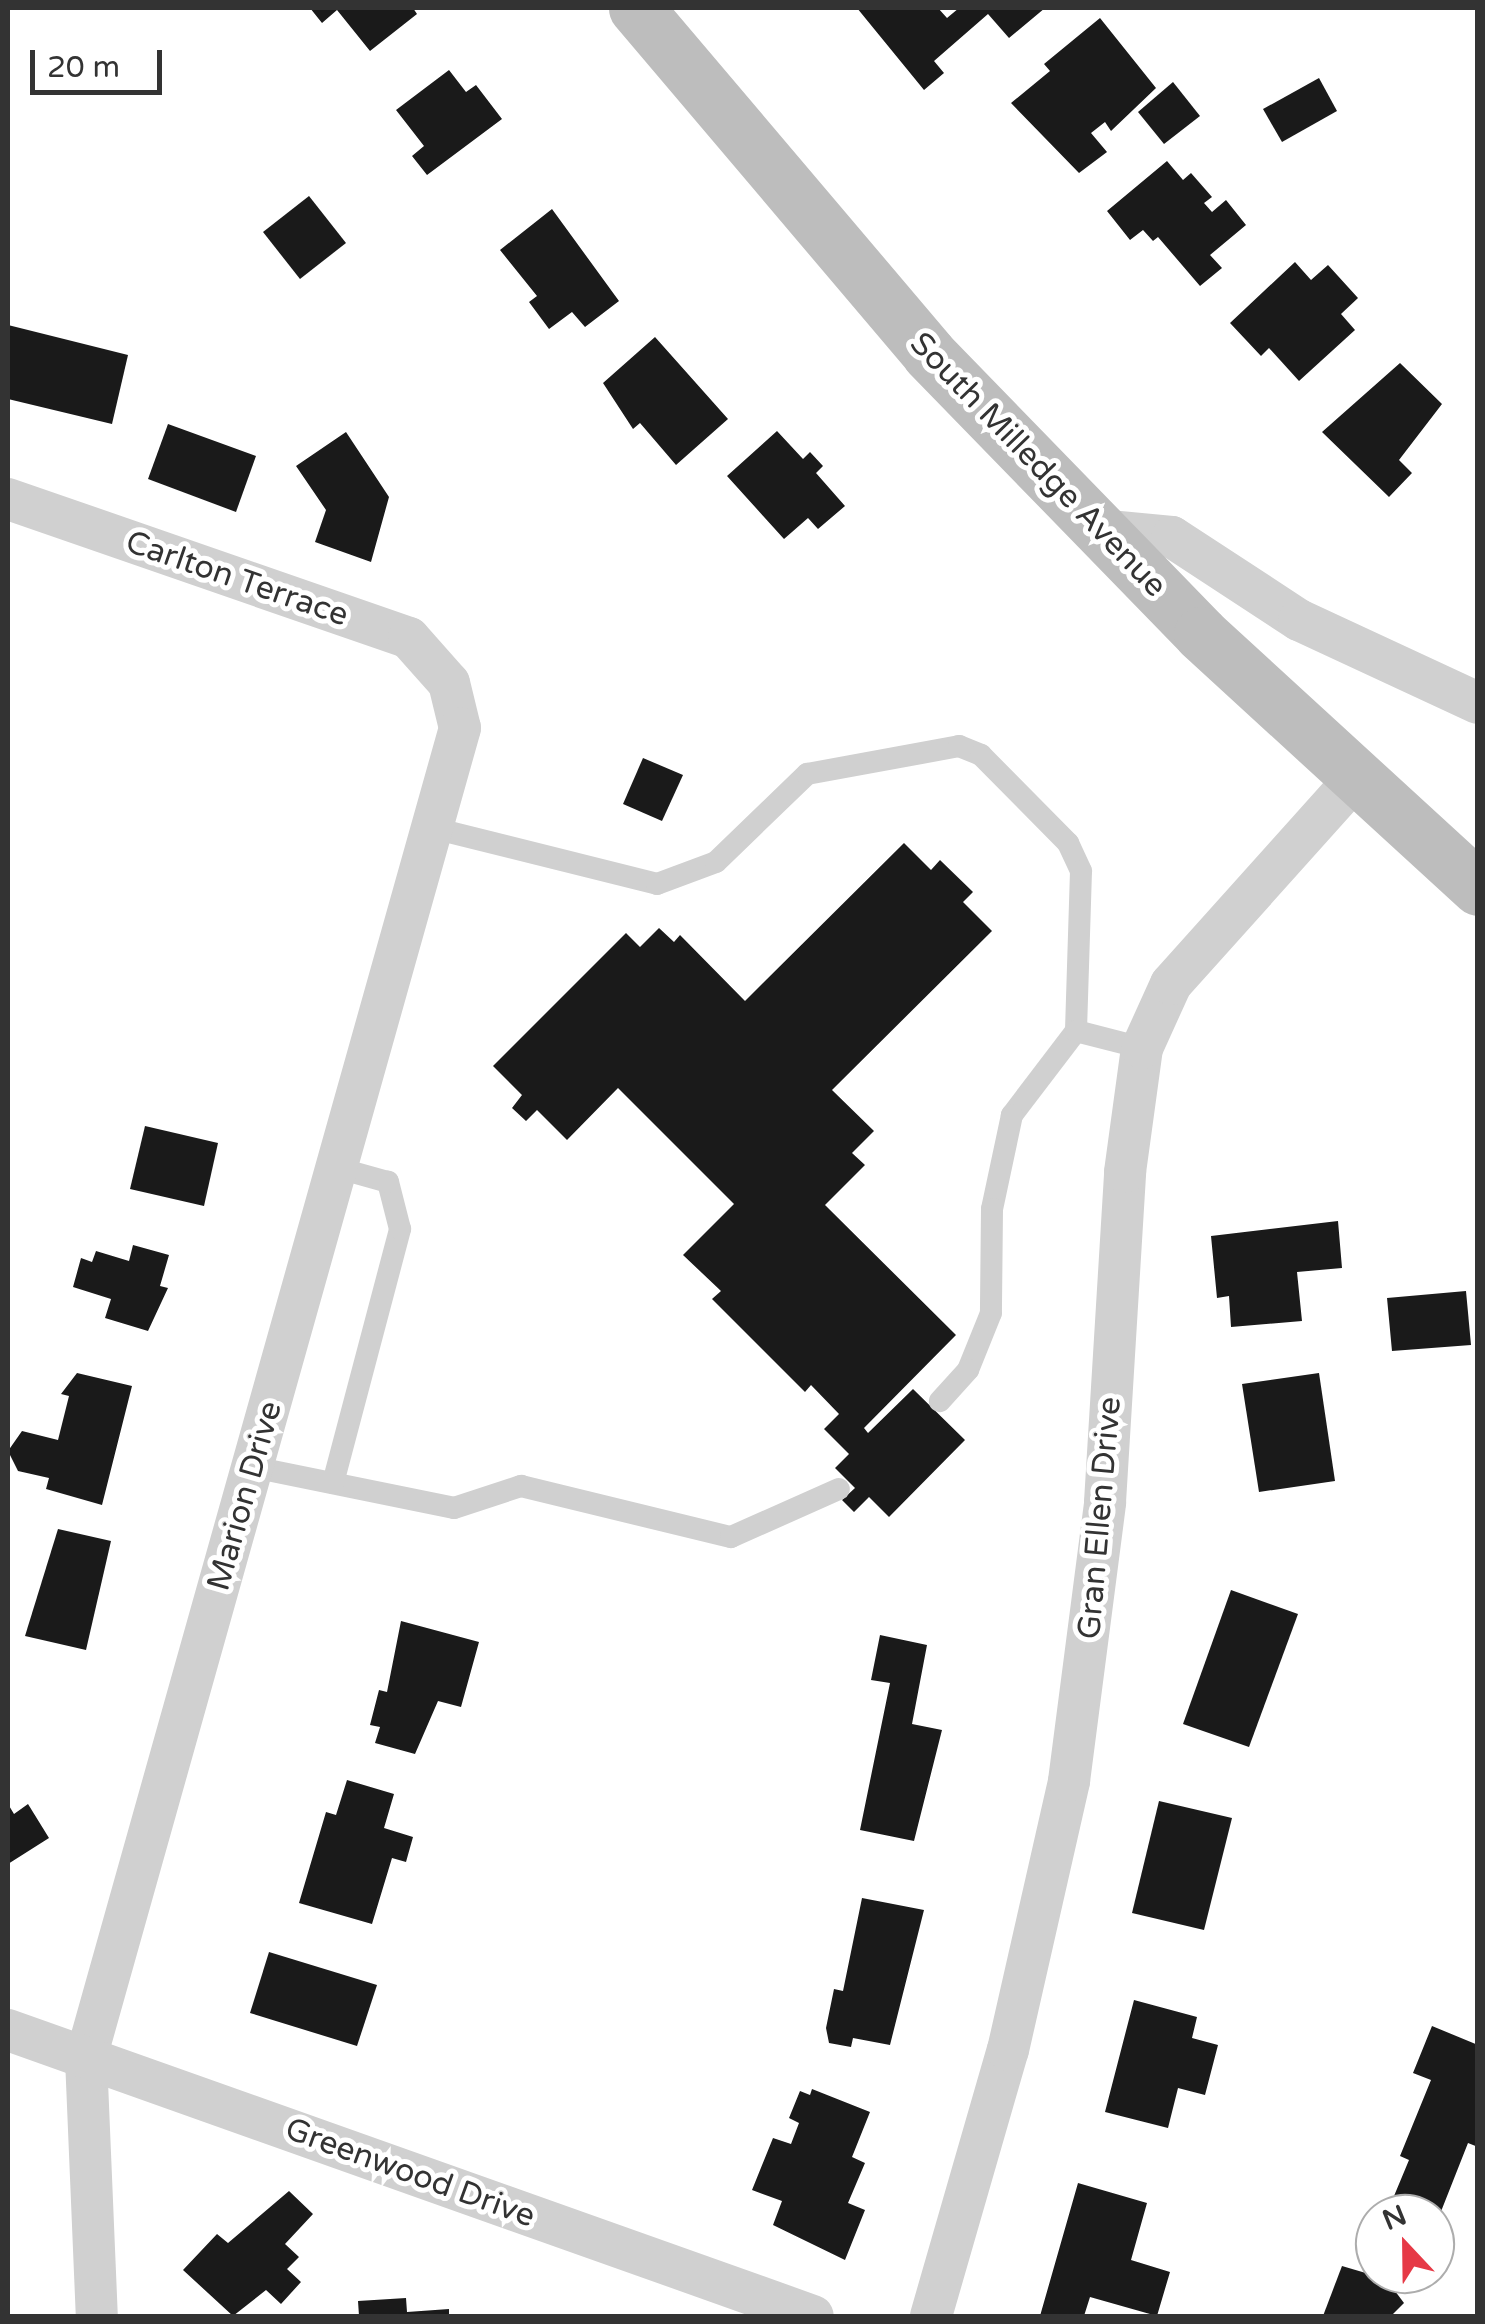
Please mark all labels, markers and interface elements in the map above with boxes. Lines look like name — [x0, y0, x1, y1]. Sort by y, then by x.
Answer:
scale bar — [35, 30, 168, 92]
text: 20 m — [47, 49, 120, 86]
street label: South Milledge Avenue — [902, 325, 1174, 605]
street label: Carlton Terrace — [121, 523, 353, 635]
street label: Gran Ellen Drive — [1070, 1395, 1130, 1641]
street label: Marion Drive — [200, 1397, 290, 1595]
street label: Greenwood Drive — [280, 2110, 540, 2236]
north arrow — [1355, 2194, 1455, 2294]
text: N — [1378, 2198, 1411, 2238]

